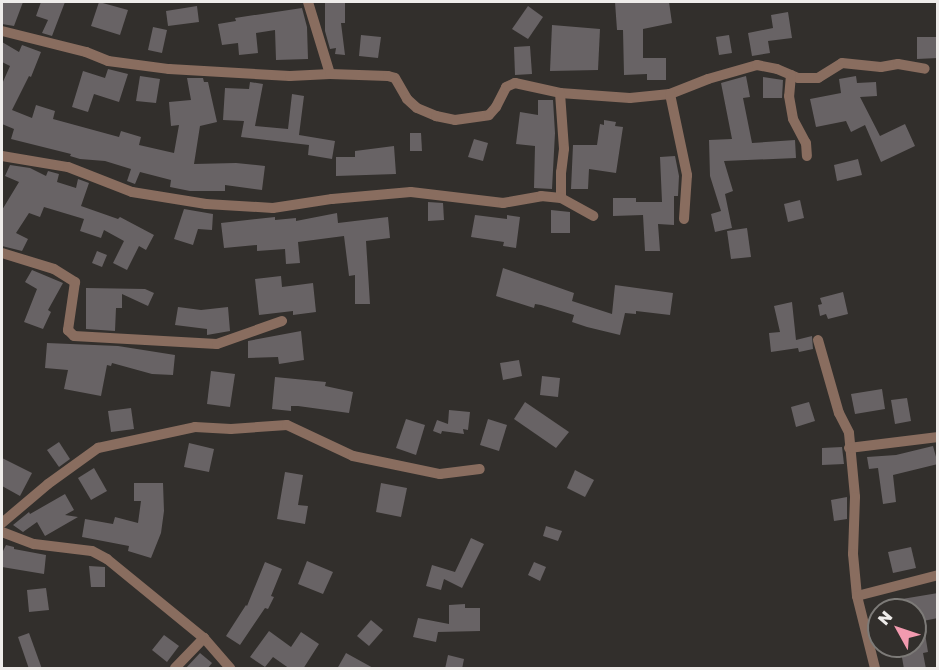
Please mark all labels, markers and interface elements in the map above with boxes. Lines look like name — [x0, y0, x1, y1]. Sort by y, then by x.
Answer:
north arrow — [867, 598, 927, 658]
text: N — [873, 607, 896, 629]

